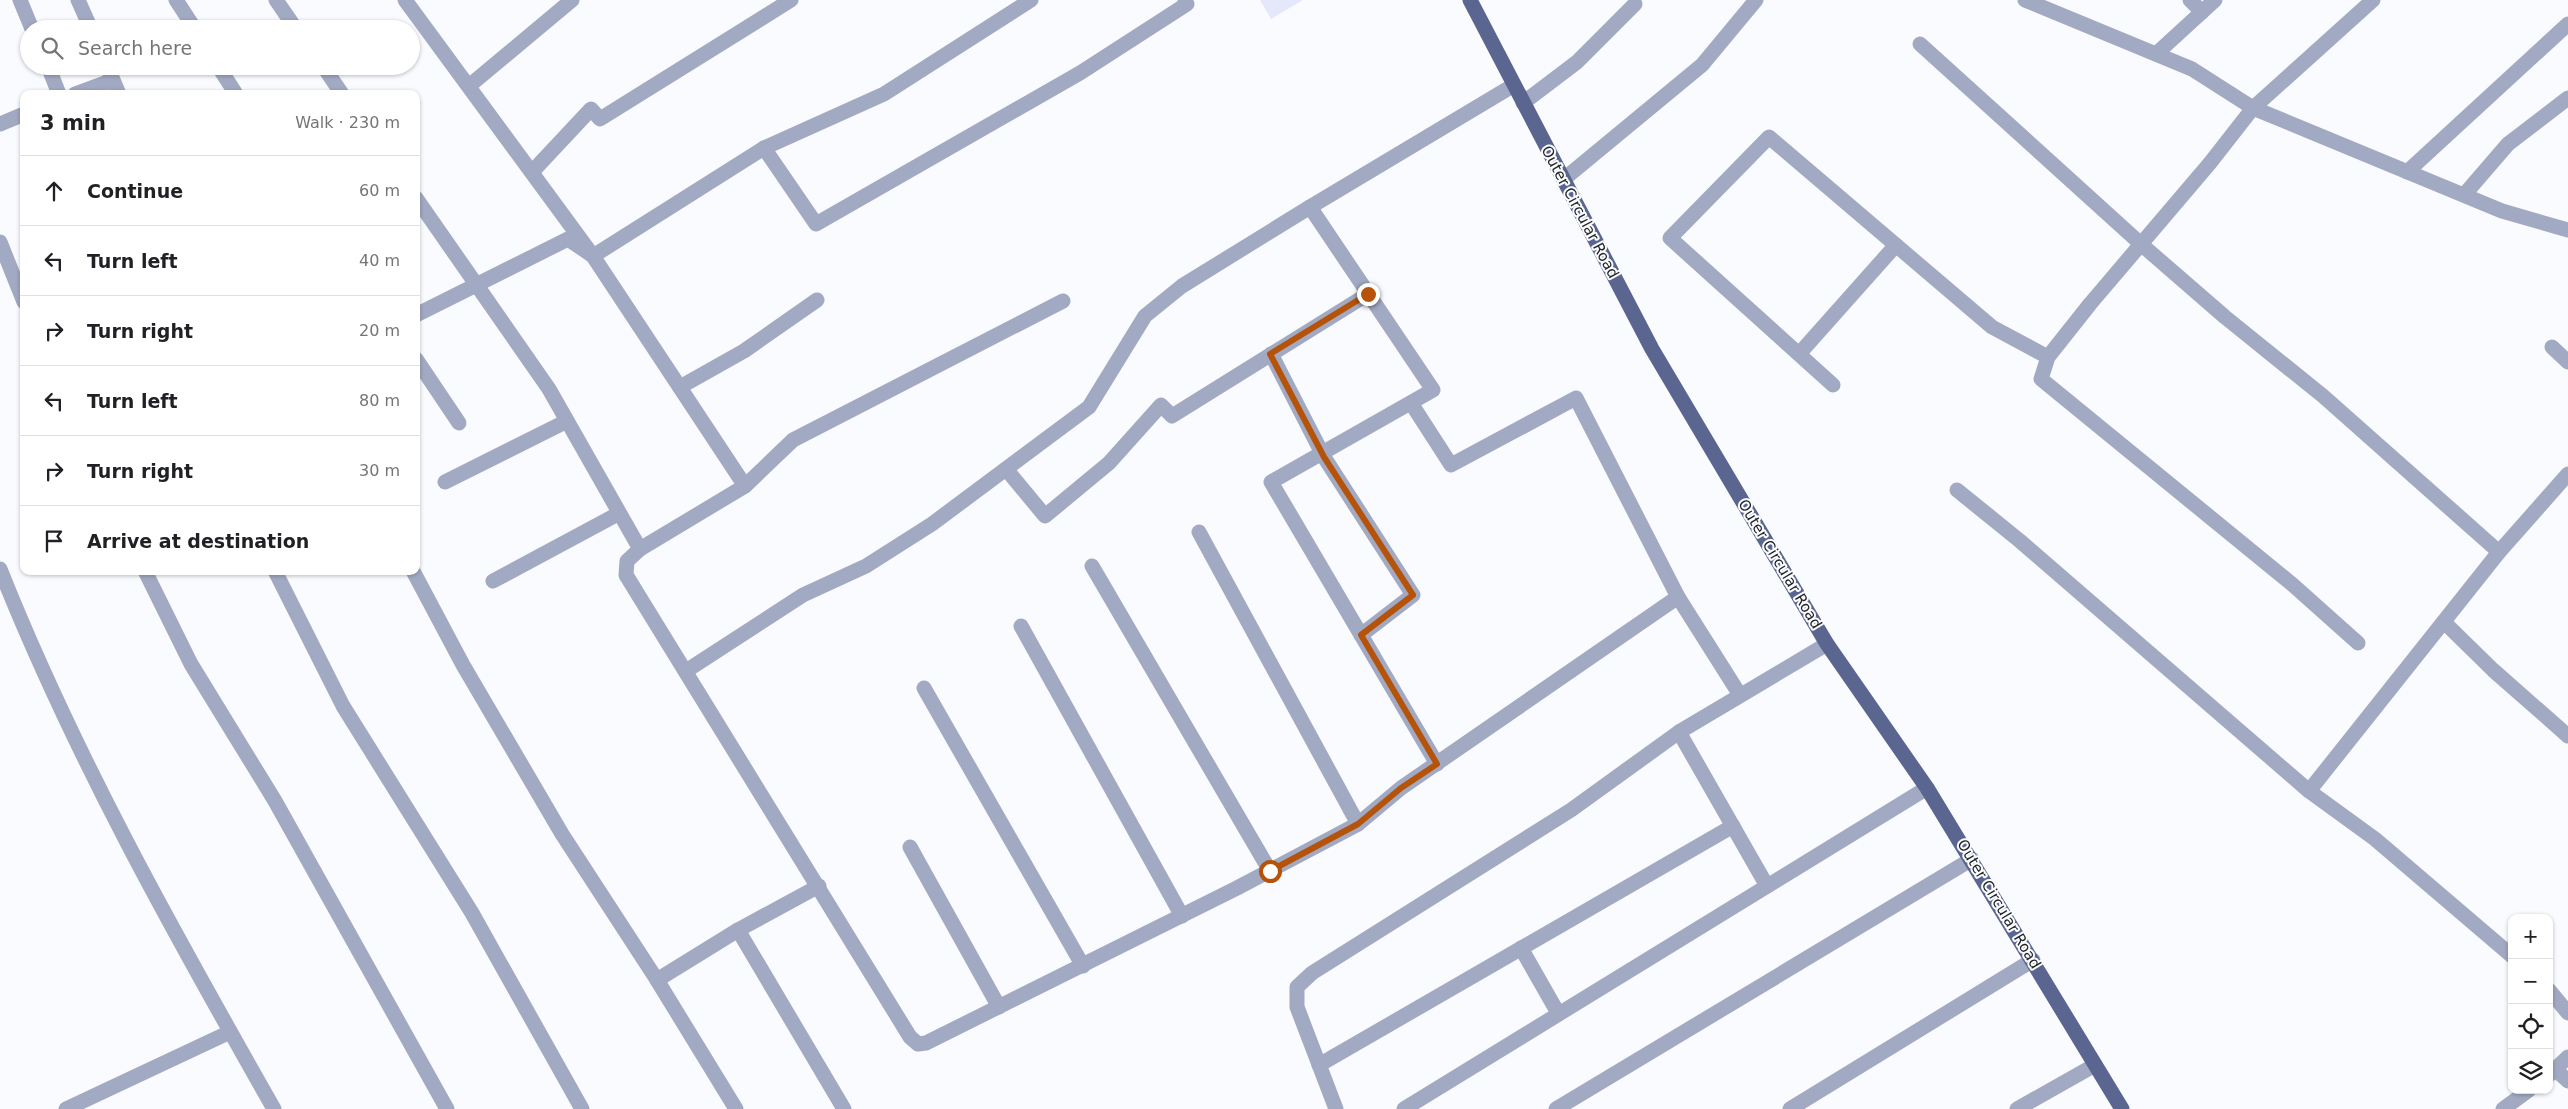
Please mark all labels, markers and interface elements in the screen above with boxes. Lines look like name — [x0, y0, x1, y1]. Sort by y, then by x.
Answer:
search box — [20, 20, 420, 75]
icon: search — [38, 34, 66, 62]
text: Search here — [78, 37, 192, 59]
text: 3 min — [40, 111, 106, 135]
text: Walk · 230 m — [295, 113, 400, 132]
street label: Outer Circular Road — [1537, 143, 1623, 281]
icon: ahead — [40, 177, 68, 205]
text: Continue — [87, 180, 183, 202]
text: 60 m — [359, 181, 400, 200]
icon: left — [40, 247, 68, 275]
text: Turn left — [87, 250, 178, 272]
text: 40 m — [359, 251, 400, 270]
route end — [1357, 283, 1380, 306]
icon: right — [40, 317, 68, 345]
text: Turn right — [87, 320, 193, 342]
text: 20 m — [359, 321, 400, 340]
icon: left — [40, 387, 68, 415]
text: Turn left — [87, 390, 178, 412]
text: 80 m — [359, 391, 400, 410]
icon: right — [40, 457, 68, 485]
text: Turn right — [87, 460, 193, 482]
text: 30 m — [359, 461, 400, 480]
street label: Outer Circular Road — [1734, 496, 1826, 632]
icon: arrive — [40, 527, 68, 555]
text: Arrive at destination — [87, 530, 309, 552]
street label: Outer Circular Road — [1953, 836, 2045, 972]
route start — [1259, 860, 1282, 883]
map controls — [2508, 914, 2553, 1094]
button: + — [2508, 914, 2553, 959]
button: − — [2508, 959, 2553, 1004]
button: locate — [2508, 1004, 2553, 1049]
button: layers — [2508, 1049, 2553, 1094]

